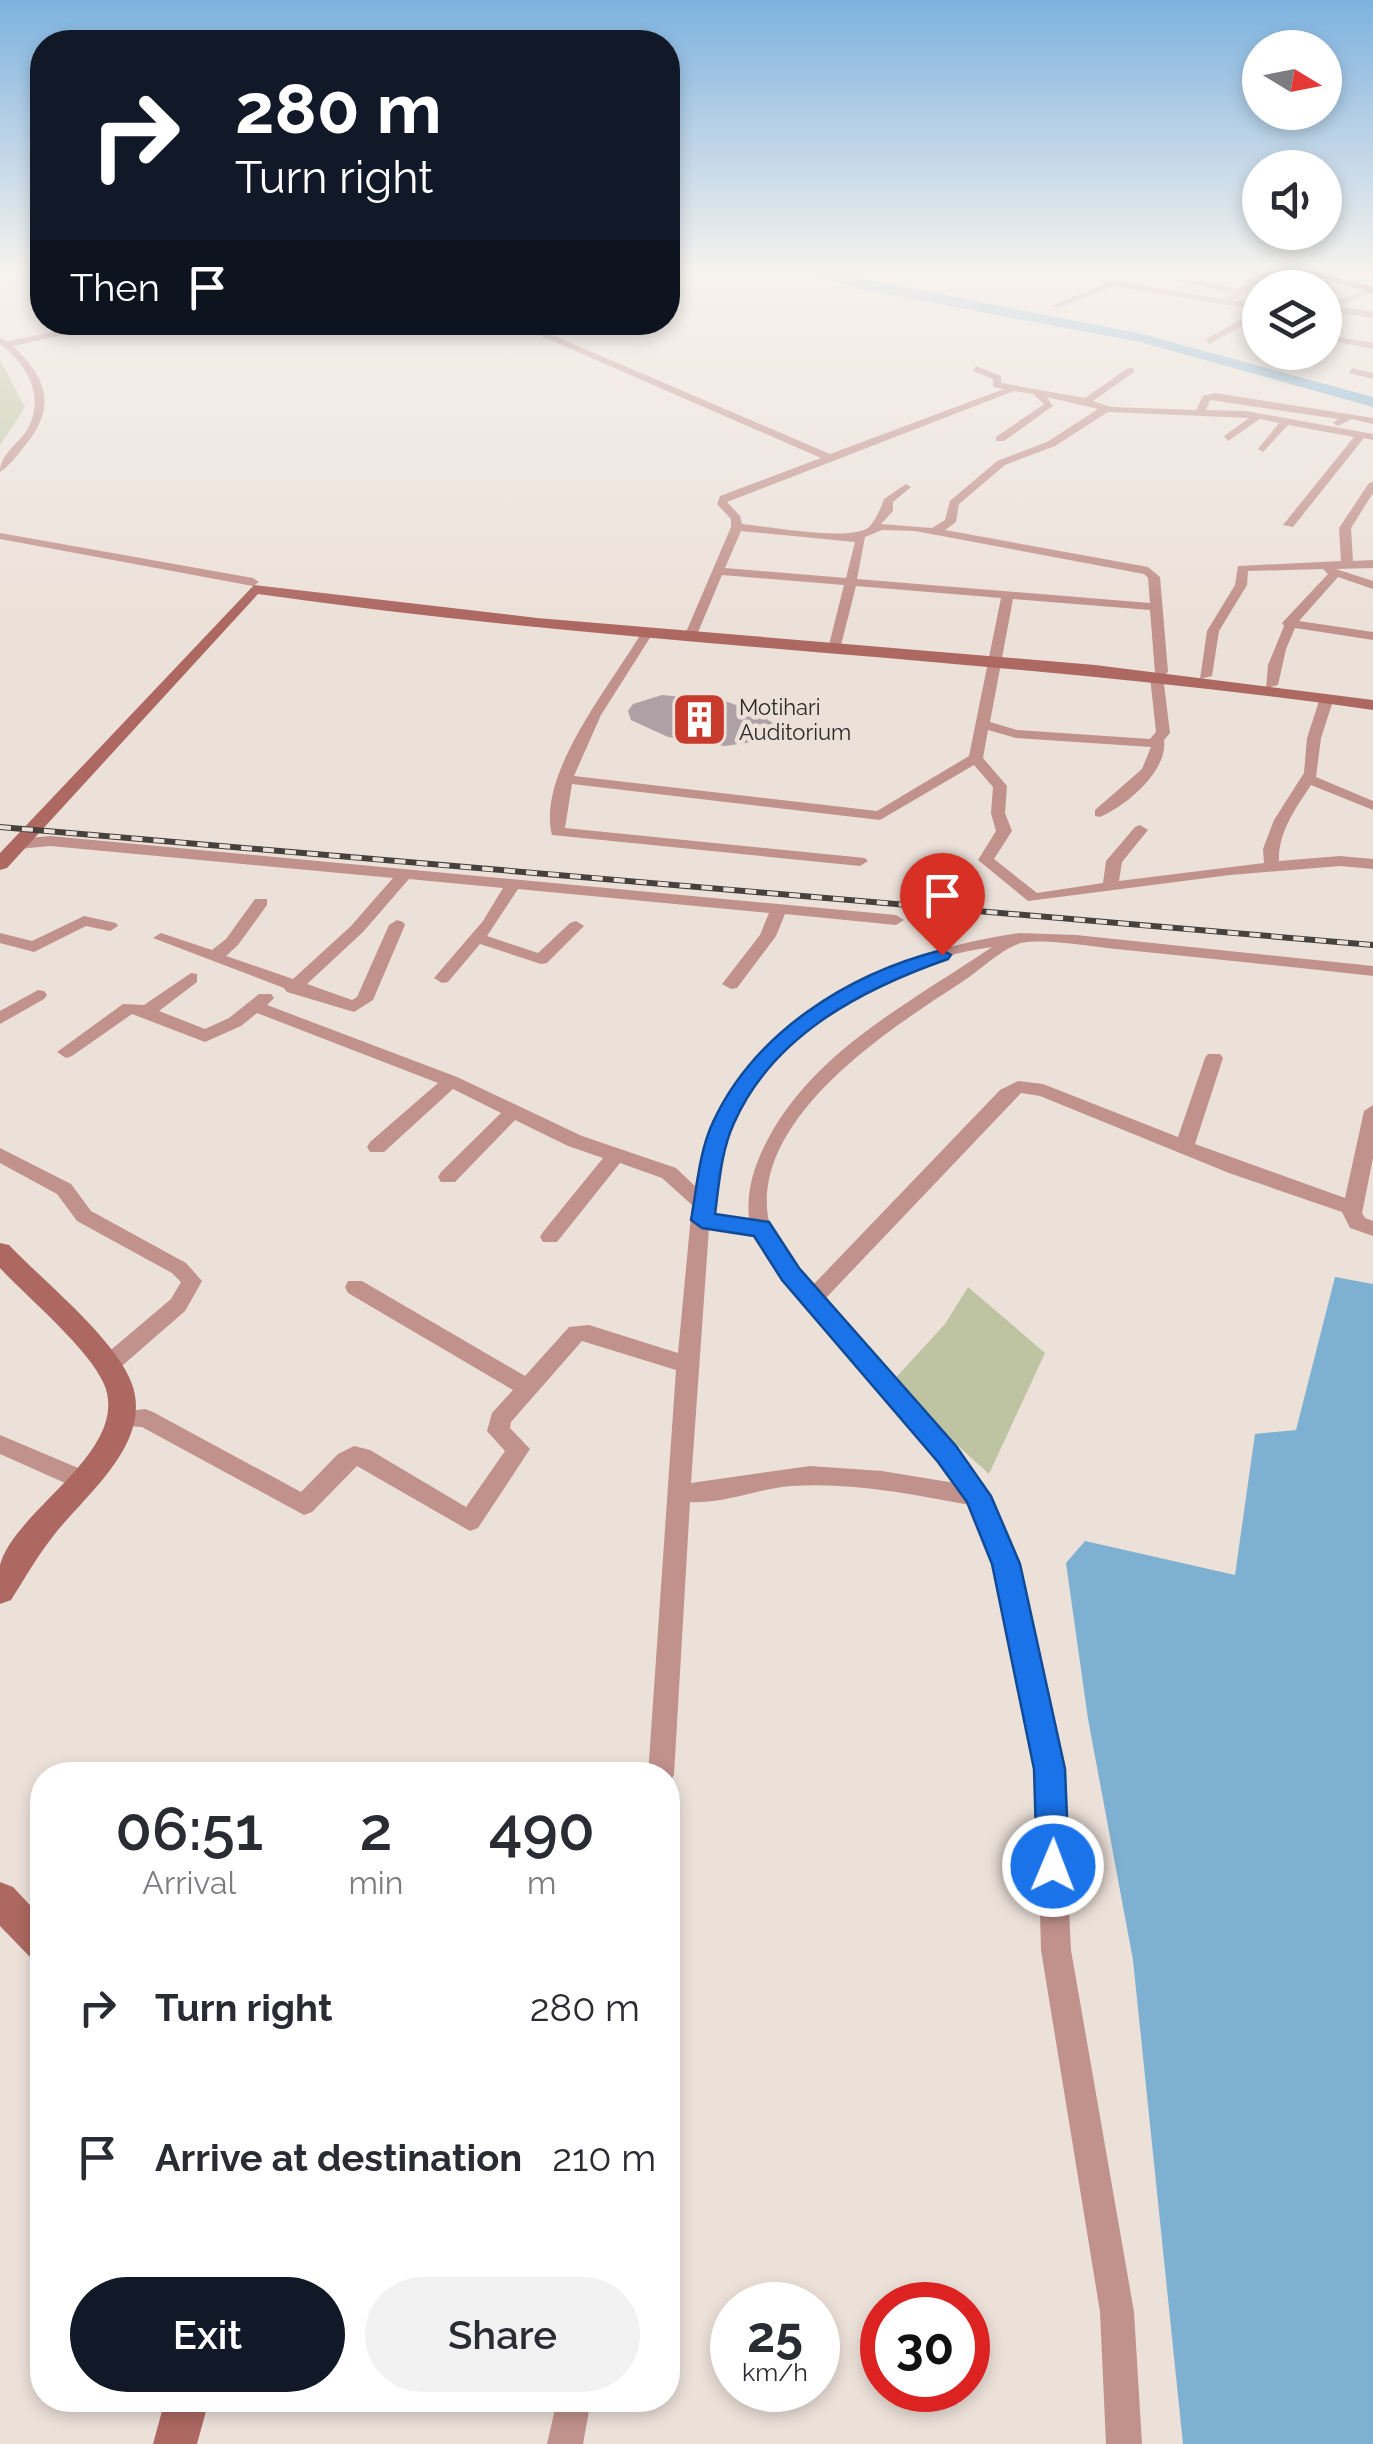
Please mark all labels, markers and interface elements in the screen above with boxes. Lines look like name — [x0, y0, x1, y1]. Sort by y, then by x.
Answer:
north arrow — [1242, 30, 1342, 130]
map controls — [1242, 30, 1342, 370]
text: 280 m — [235, 67, 442, 149]
icon: right — [70, 70, 200, 200]
button: sound — [1242, 150, 1342, 250]
text: Turn right — [235, 151, 433, 204]
icon: arrive — [180, 260, 235, 315]
text: Then — [70, 265, 160, 310]
button: layers — [1242, 270, 1342, 370]
building icon: Motihari Auditorium — [670, 690, 730, 750]
place label: Motihari Auditorium — [739, 694, 851, 745]
pin — [900, 853, 985, 956]
icon: arrive — [915, 868, 970, 923]
text: 06:51 — [115, 1794, 263, 1864]
text: 2 — [359, 1794, 392, 1864]
text: 490 — [489, 1794, 595, 1864]
position arrow — [1001, 1814, 1105, 1918]
text: Arrival — [142, 1864, 236, 1901]
text: min — [348, 1864, 403, 1901]
text: m — [527, 1864, 556, 1901]
icon: right — [70, 1980, 125, 2035]
text: Turn right — [155, 1985, 332, 2030]
text: 280 m — [530, 1985, 640, 2030]
icon: arrive — [70, 2130, 125, 2185]
text: Arrive at destination — [155, 2135, 522, 2180]
text: 210 m — [552, 2135, 656, 2180]
button: Exit — [70, 2277, 345, 2392]
button: Share — [365, 2277, 640, 2392]
speed limit sign: 30 — [860, 2282, 990, 2412]
text: 25 — [747, 2305, 803, 2364]
text: km/h — [742, 2357, 808, 2387]

